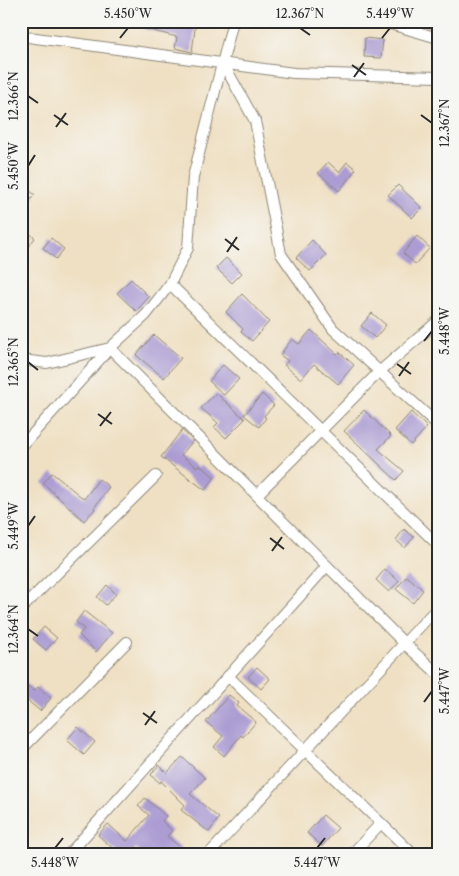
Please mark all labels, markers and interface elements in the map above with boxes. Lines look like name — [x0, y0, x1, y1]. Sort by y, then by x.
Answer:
text: 5.450°W — [104, 6, 153, 21]
text: 12.367°N — [276, 6, 324, 21]
text: 5.449°W — [366, 6, 415, 21]
text: 12.366°N — [6, 71, 21, 121]
text: 12.367°N — [437, 99, 452, 147]
text: 5.450°W — [6, 141, 21, 190]
text: 5.448°W — [437, 306, 452, 355]
text: 12.365°N — [6, 337, 21, 387]
text: 5.449°W — [6, 501, 21, 550]
text: 12.364°N — [6, 604, 21, 654]
text: 5.447°W — [437, 667, 452, 714]
text: 5.448°W — [31, 855, 80, 870]
text: 5.447°W — [294, 855, 341, 870]

